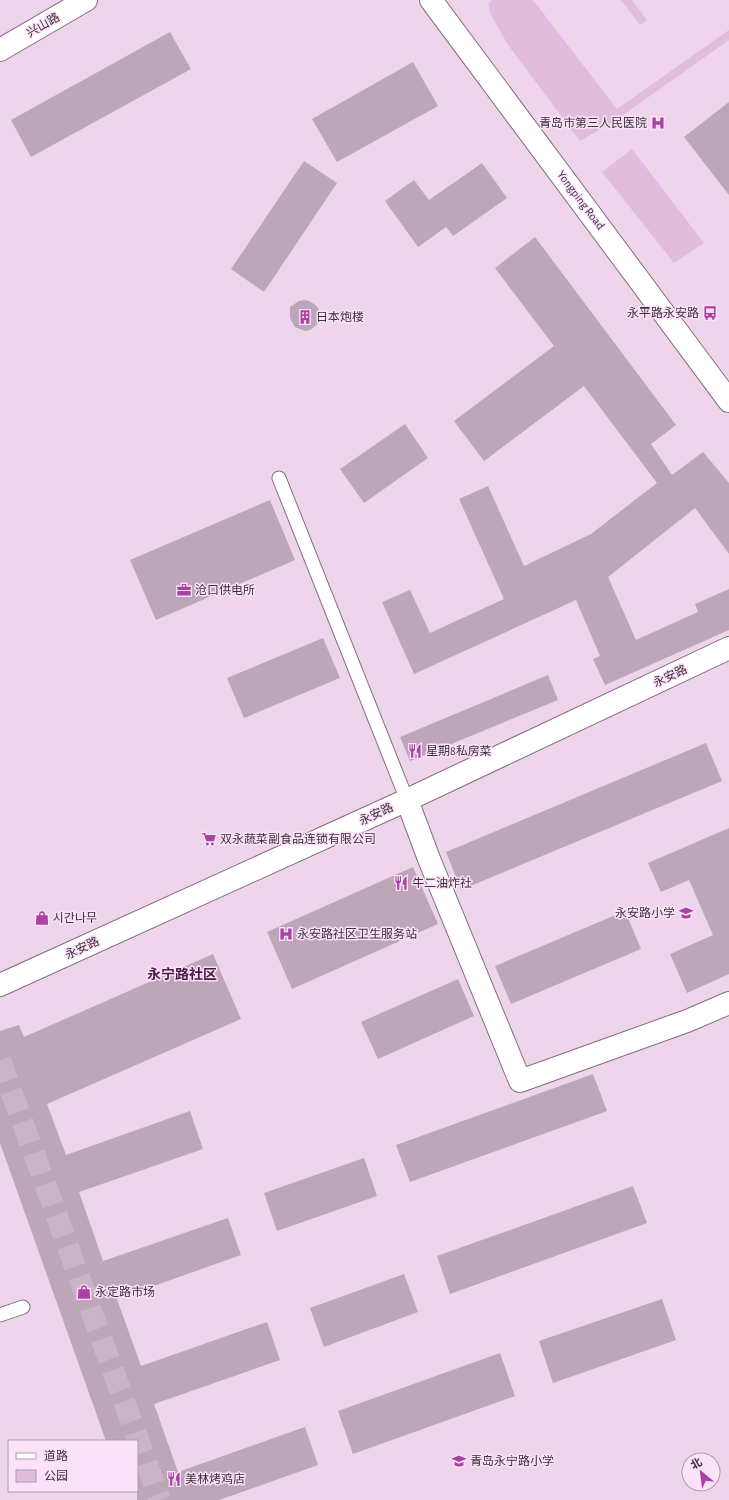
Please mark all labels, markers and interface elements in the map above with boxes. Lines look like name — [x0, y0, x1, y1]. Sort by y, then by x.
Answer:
street label: 兴山路 — [24, 10, 62, 39]
hospital icon: 青岛市第三人民医院 — [650, 115, 666, 131]
place label: 青岛市第三人民医院 — [539, 116, 647, 129]
street label: Yongping Road — [555, 168, 607, 232]
bus stop icon: 永平路永安路 — [702, 305, 718, 321]
place label: 永平路永安路 — [627, 306, 699, 319]
building icon: 日本炮楼 — [297, 309, 313, 325]
place label: 日本炮楼 — [316, 310, 364, 323]
office icon: 沧口供电所 — [176, 582, 192, 598]
place label: 沧口供电所 — [195, 583, 255, 596]
street label: 永安路 — [651, 662, 689, 689]
restaurant icon: 星期8私房菜 — [407, 743, 423, 759]
place label: 星期8私房菜 — [426, 744, 492, 757]
street label: 永安路 — [357, 800, 395, 827]
supermarket icon: 双永蔬菜副食品连锁有限公司 — [201, 831, 217, 847]
place label: 双永蔬菜副食品连锁有限公司 — [220, 832, 376, 845]
restaurant icon: 牛二油炸社 — [393, 875, 409, 891]
place label: 牛二油炸社 — [412, 876, 472, 889]
school or university icon: 永安路小学 — [678, 905, 694, 921]
place label: 永安路小学 — [615, 906, 675, 919]
shop icon: 시간나무 — [34, 910, 50, 926]
place label: 시간나무 — [53, 912, 97, 924]
hospital icon: 永安路社区卫生服务站 — [278, 926, 294, 942]
place label: 永安路社区卫生服务站 — [297, 927, 417, 940]
street label: 永安路 — [63, 934, 101, 961]
district label: 永宁路社区 — [147, 966, 217, 982]
shop icon: 永定路市场 — [76, 1284, 92, 1300]
place label: 永定路市场 — [95, 1285, 155, 1298]
legend — [8, 1440, 138, 1492]
text: 道路 — [44, 1449, 68, 1462]
north arrow — [681, 1452, 721, 1492]
school or university icon: 青岛永宁路小学 — [451, 1453, 467, 1469]
place label: 青岛永宁路小学 — [470, 1454, 554, 1467]
text: 北 — [689, 1456, 704, 1471]
text: 公园 — [44, 1470, 68, 1482]
restaurant icon: 美林烤鸡店 — [166, 1471, 182, 1487]
place label: 美林烤鸡店 — [185, 1472, 245, 1485]

